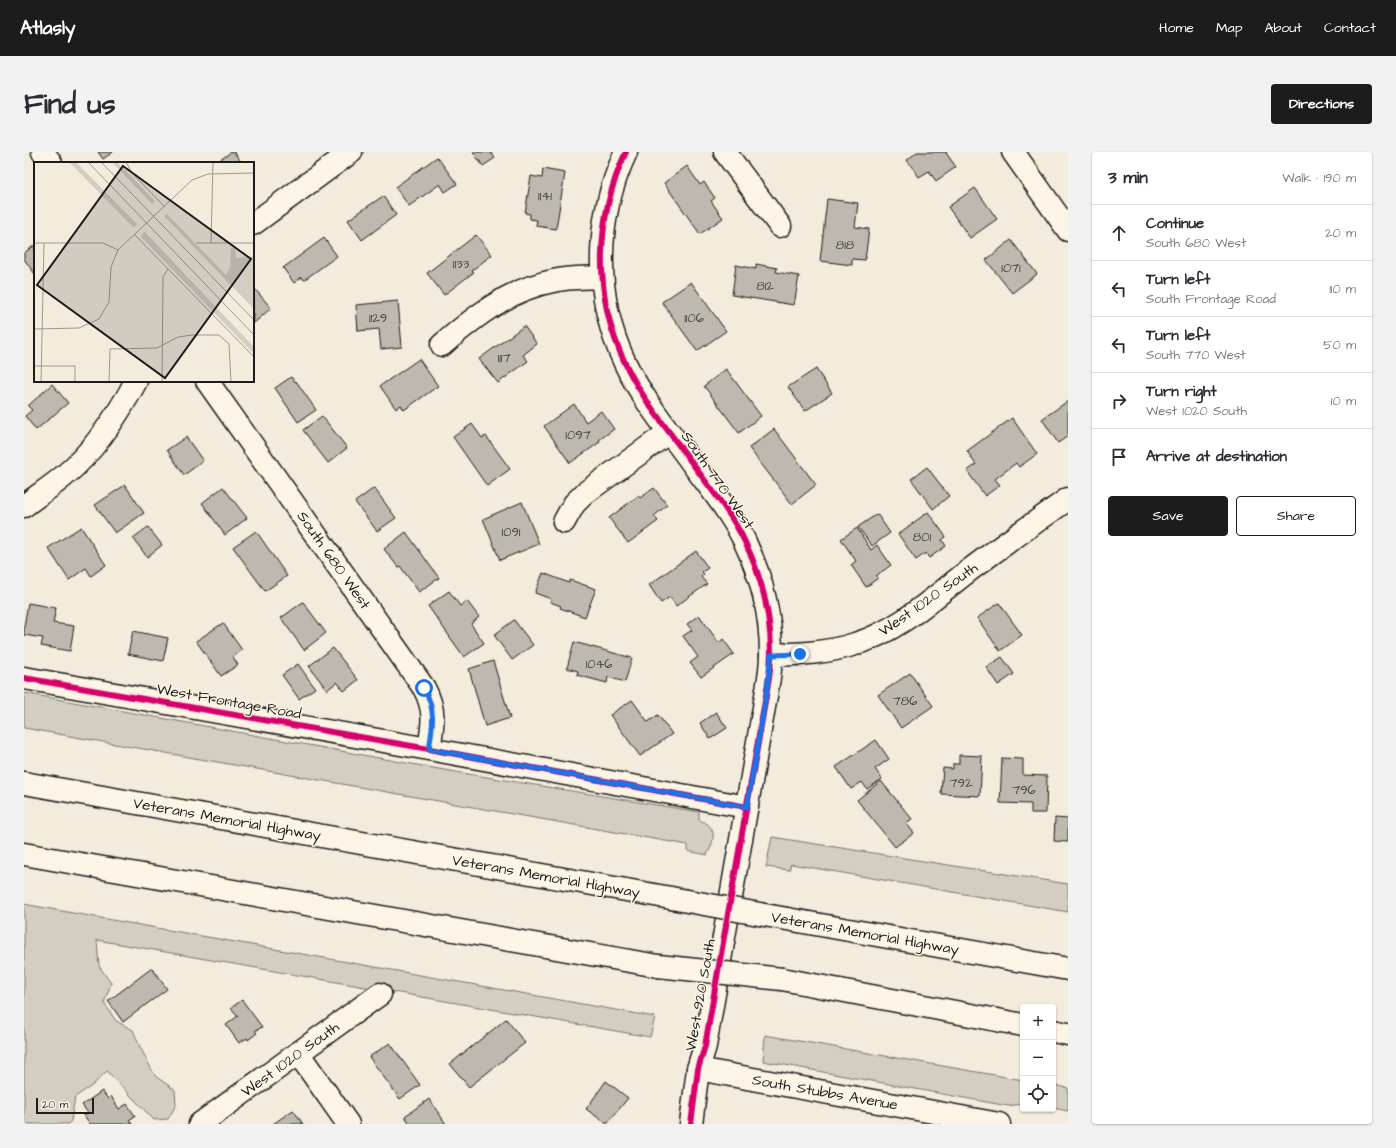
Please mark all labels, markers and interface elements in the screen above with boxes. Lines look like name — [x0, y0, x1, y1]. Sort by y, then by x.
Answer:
text: Atlasly — [20, 15, 75, 42]
text: Home — [1159, 18, 1194, 38]
text: Map — [1216, 18, 1242, 38]
text: About — [1264, 18, 1302, 38]
text: Contact — [1324, 18, 1376, 38]
button: Directions — [1271, 84, 1372, 124]
text: Find us — [24, 85, 115, 124]
inset map — [34, 162, 254, 382]
text: 3 min — [1108, 166, 1148, 190]
text: Walk · 190 m — [1282, 169, 1356, 187]
house number: 1141 — [538, 187, 552, 205]
text: Continue — [1146, 213, 1204, 234]
icon: ahead — [1108, 222, 1130, 244]
text: 20 m — [1325, 224, 1356, 242]
text: South 680 West — [1146, 234, 1246, 252]
house number: 818 — [836, 236, 855, 254]
house number: 1133 — [453, 255, 470, 273]
house number: 1071 — [1001, 259, 1021, 277]
text: Turn left — [1146, 269, 1210, 290]
house number: 812 — [756, 277, 774, 295]
icon: left — [1108, 278, 1130, 300]
text: 110 m — [1329, 280, 1356, 298]
text: South Frontage Road — [1146, 290, 1276, 308]
house number: 1129 — [369, 309, 387, 327]
house number: 1106 — [684, 309, 704, 327]
text: Turn left — [1146, 325, 1210, 346]
icon: left — [1108, 334, 1130, 356]
text: 50 m — [1323, 336, 1356, 354]
text: South 770 West — [1146, 346, 1246, 364]
house number: 1117 — [498, 349, 511, 367]
text: Turn right — [1146, 381, 1217, 402]
icon: right — [1108, 390, 1130, 412]
text: 10 m — [1331, 392, 1356, 410]
text: West 1020 South — [1146, 402, 1247, 420]
house number: 1097 — [565, 426, 591, 444]
street label: South 770 West — [676, 427, 759, 533]
icon: arrive — [1108, 446, 1130, 468]
text: Arrive at destination — [1146, 446, 1287, 467]
button: Save — [1108, 496, 1228, 536]
button: Share — [1236, 496, 1356, 536]
street label: South 680 West — [292, 507, 375, 614]
house number: 1091 — [502, 523, 521, 541]
house number: 801 — [913, 528, 931, 546]
street label: West 1020 South — [875, 557, 982, 641]
route end — [791, 645, 809, 663]
house number: 1046 — [586, 655, 612, 673]
street label: West Frontage Road — [155, 678, 303, 726]
route start — [415, 679, 433, 697]
house number: 786 — [893, 692, 917, 710]
house number: 792 — [950, 774, 973, 792]
house number: 796 — [1012, 781, 1036, 799]
street label: Veterans Memorial Highway — [131, 793, 322, 847]
street label: Veterans Memorial Highway — [450, 850, 641, 904]
street label: Veterans Memorial Highway — [769, 907, 960, 961]
street label: West 920 South — [680, 937, 721, 1053]
map controls — [1020, 1004, 1056, 1112]
button: + — [1020, 1004, 1056, 1040]
street label: West 1020 South — [237, 1016, 344, 1102]
button: − — [1020, 1040, 1056, 1076]
street label: South Stubbs Avenue — [750, 1069, 899, 1116]
button: locate — [1020, 1076, 1056, 1112]
scale bar — [36, 1096, 94, 1115]
text: 20 m — [42, 1097, 68, 1112]

